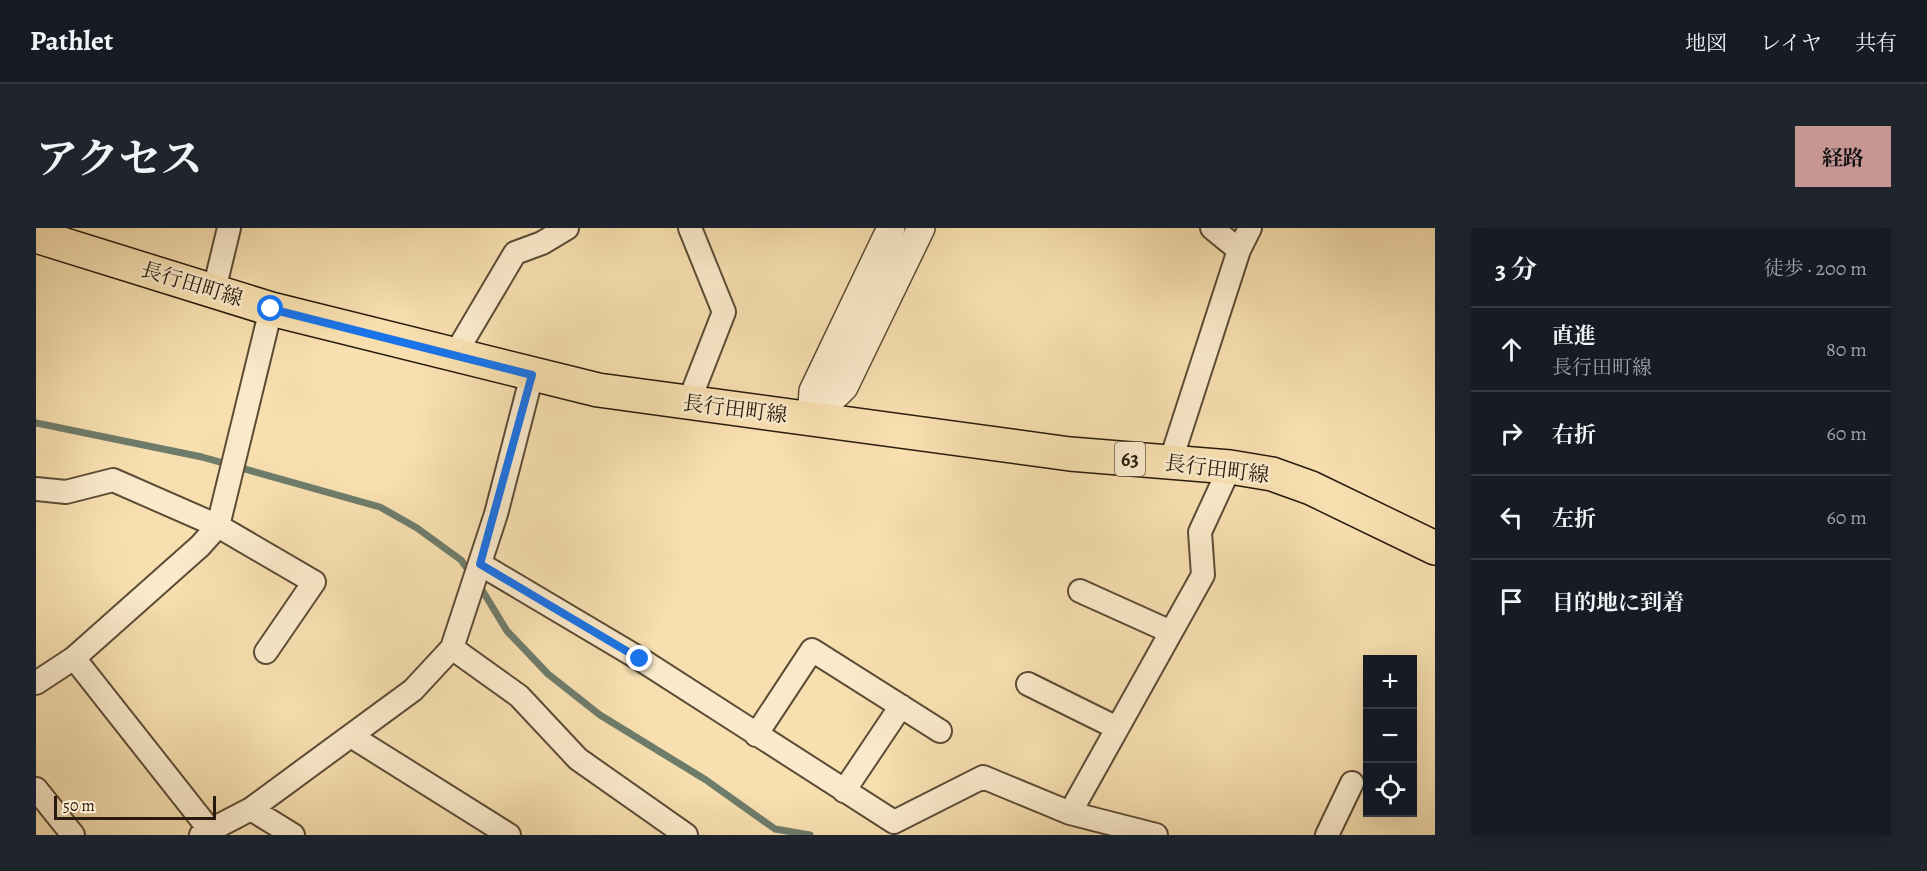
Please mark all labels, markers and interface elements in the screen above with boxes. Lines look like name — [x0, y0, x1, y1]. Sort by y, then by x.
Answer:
text: Pathlet — [30, 22, 113, 60]
text: 地図 — [1685, 29, 1727, 57]
text: レイヤ — [1760, 29, 1822, 57]
text: 共有 — [1855, 29, 1897, 57]
button: 経路 — [1795, 126, 1891, 187]
text: アクセス — [36, 130, 203, 187]
text: 3 分 — [1495, 252, 1537, 287]
street label: 長行田町線 — [138, 255, 246, 313]
text: 徒歩 · 200 m — [1764, 255, 1867, 282]
route start — [257, 295, 283, 321]
text: 直進 — [1552, 321, 1596, 351]
icon: ahead — [1495, 333, 1528, 366]
text: 80 m — [1826, 336, 1867, 363]
text: 長行田町線 — [1552, 354, 1652, 381]
street label: 長行田町線 — [681, 389, 789, 429]
icon: right — [1495, 417, 1528, 450]
text: 右折 — [1552, 420, 1596, 450]
text: 60 m — [1827, 420, 1867, 447]
road number: 63 — [1115, 442, 1145, 476]
street label: 長行田町線 — [1163, 449, 1271, 489]
icon: left — [1495, 501, 1528, 534]
text: 左折 — [1552, 504, 1596, 534]
text: 60 m — [1827, 504, 1867, 531]
icon: arrive — [1495, 585, 1528, 618]
text: 目的地に到着 — [1552, 588, 1684, 618]
route end — [626, 645, 652, 671]
map controls — [1363, 655, 1417, 817]
button: + — [1363, 655, 1417, 709]
button: − — [1363, 709, 1417, 763]
button: locate — [1363, 763, 1417, 817]
scale bar — [54, 793, 216, 820]
text: 50 m — [63, 795, 95, 817]

